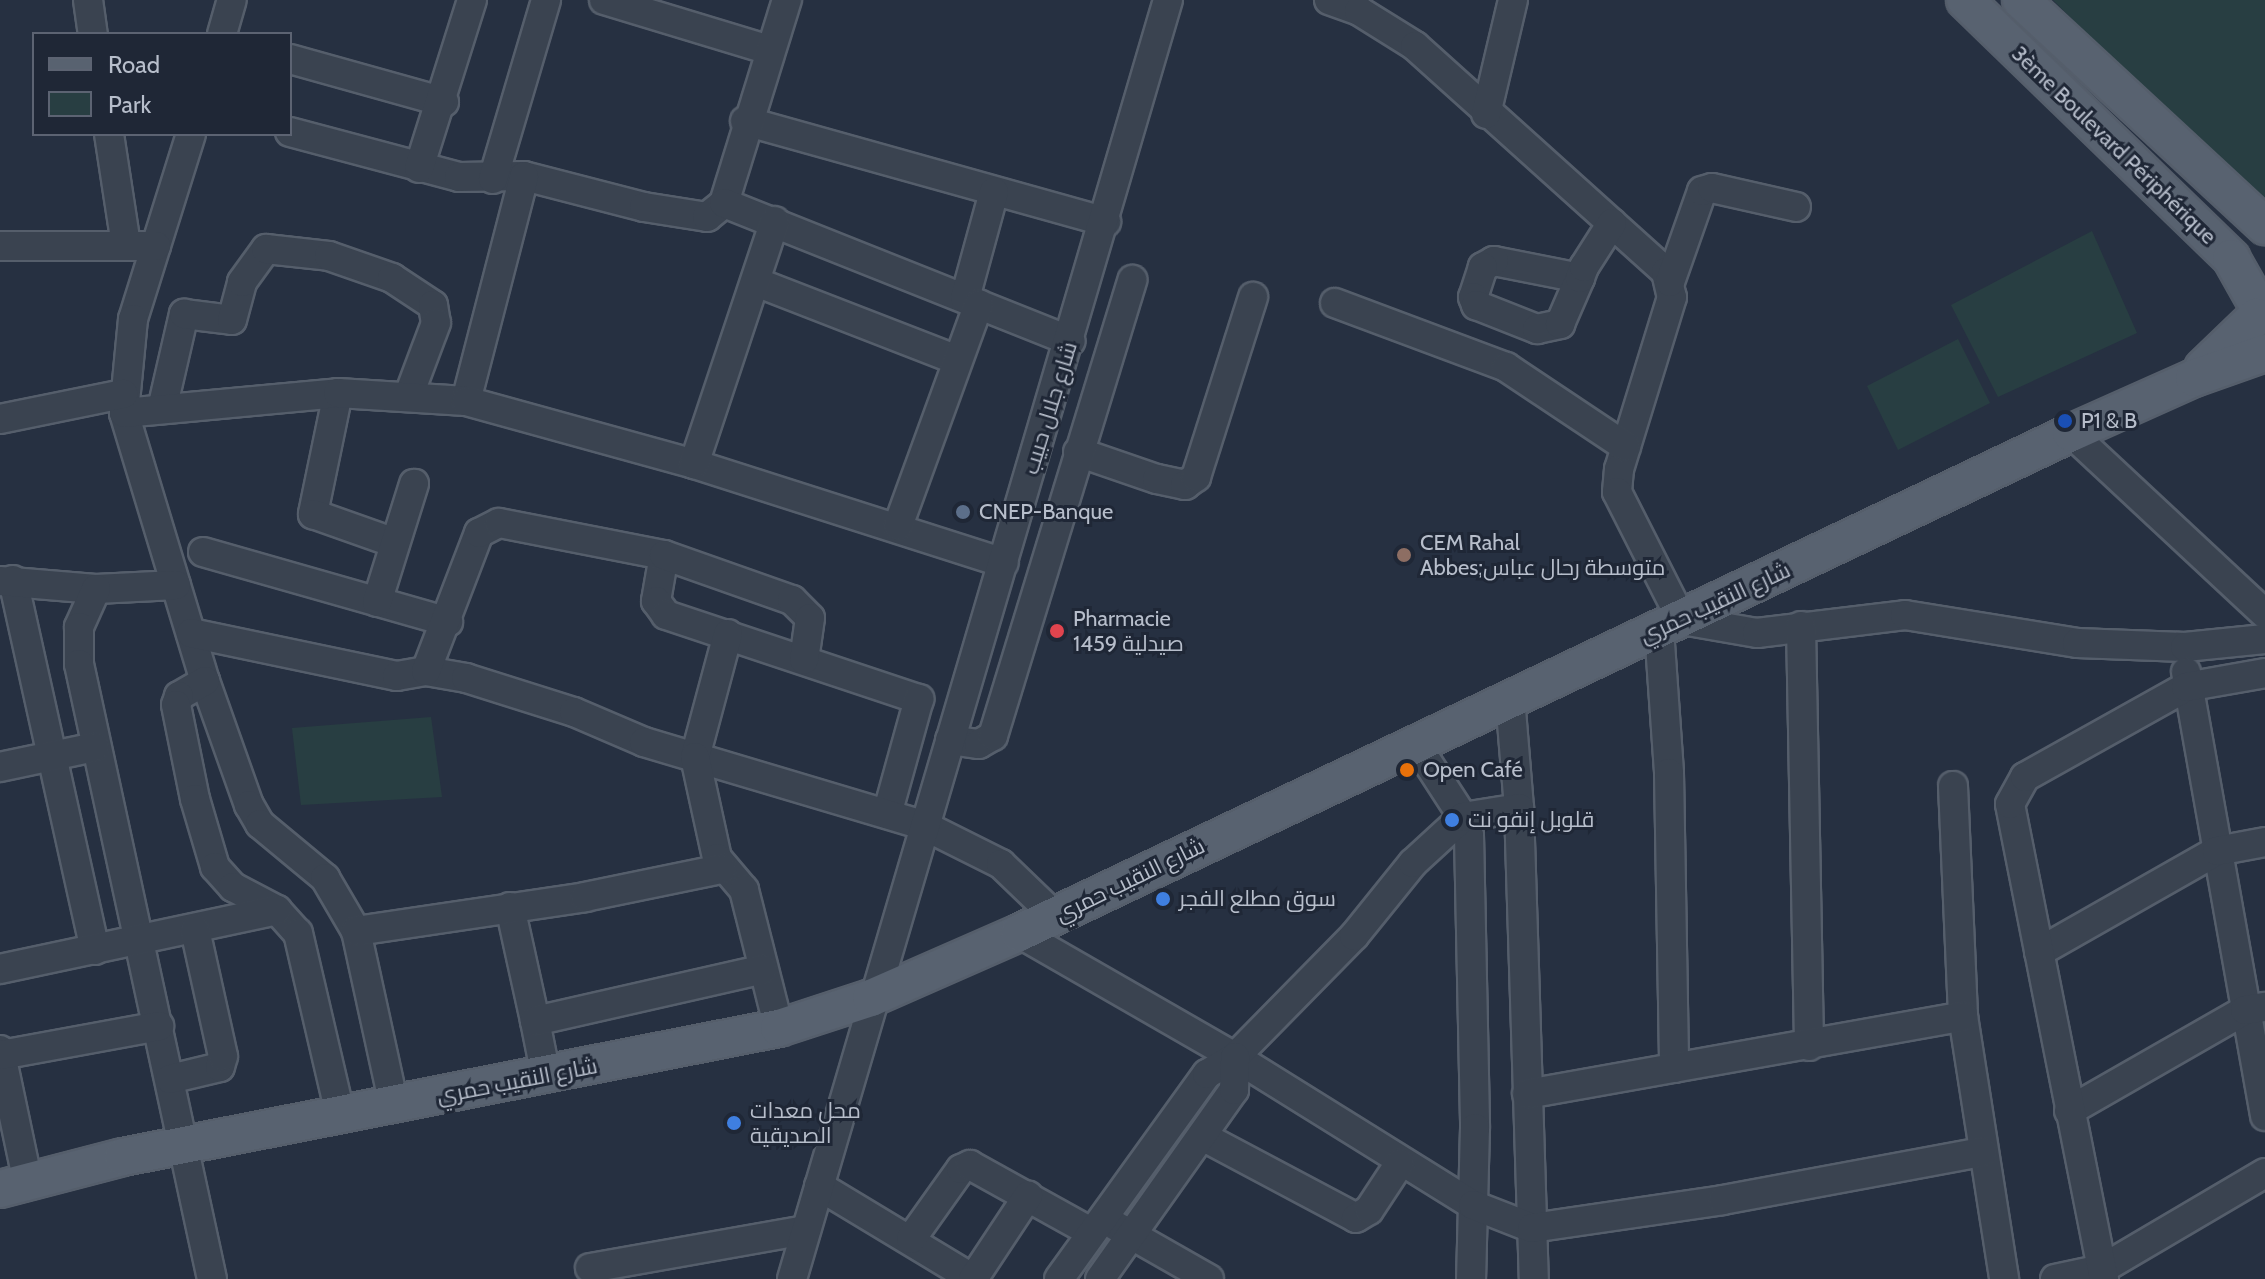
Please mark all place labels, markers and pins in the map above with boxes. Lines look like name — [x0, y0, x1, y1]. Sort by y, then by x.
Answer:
place label: P1 & B — [2081, 408, 2137, 434]
marker: P1 & B — [2056, 412, 2074, 430]
place label: CNEP-Banque — [979, 499, 1113, 525]
marker: CNEP-Banque — [954, 503, 972, 521]
place label: CEM Rahal Abbes;متوسطة رحال عباس — [1420, 529, 1665, 580]
marker: CEM Rahal Abbes;متوسطة رحال عباس — [1395, 546, 1413, 564]
place label: Pharmacie 1459 صيدلية — [1073, 605, 1184, 656]
marker: Pharmacie 1459 صيدلية — [1048, 622, 1066, 640]
place label: Open Café — [1423, 757, 1523, 783]
marker: Open Café — [1398, 761, 1416, 779]
place label: قلوبل إنفو نت — [1468, 807, 1594, 833]
marker: قلوبل إنفو نت — [1443, 811, 1461, 829]
place label: سوق مطلع الفجر — [1179, 886, 1336, 912]
marker: سوق مطلع الفجر — [1154, 890, 1172, 908]
place label: محل معدات الصديقية — [750, 1097, 861, 1148]
marker: محل معدات الصديقية — [725, 1114, 743, 1132]

